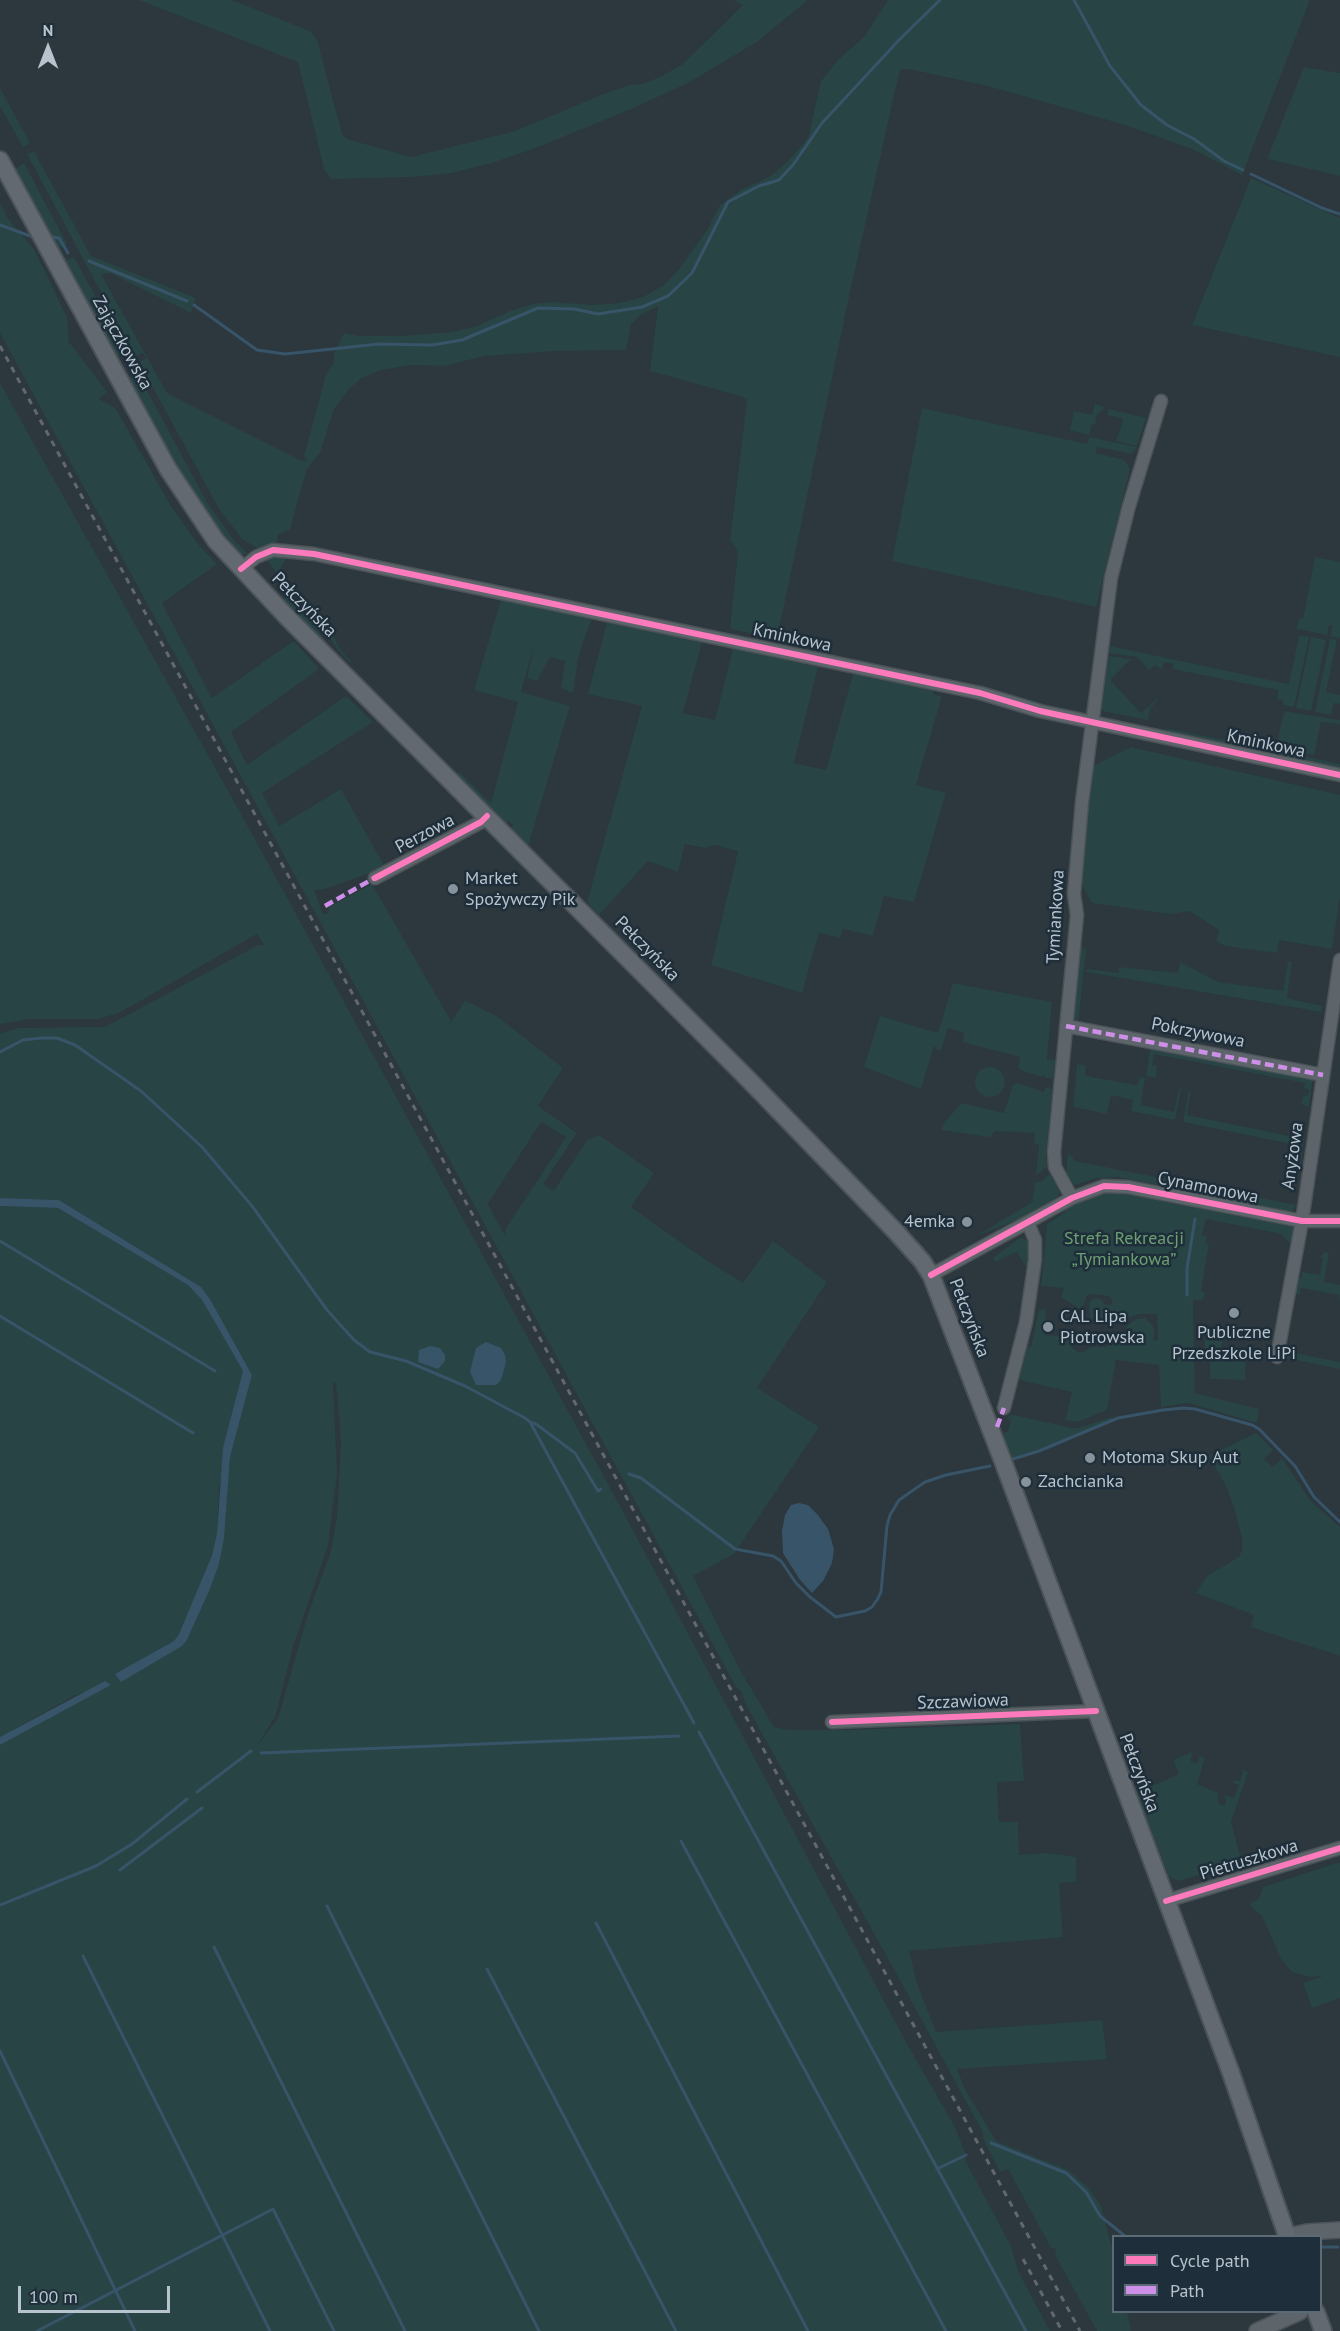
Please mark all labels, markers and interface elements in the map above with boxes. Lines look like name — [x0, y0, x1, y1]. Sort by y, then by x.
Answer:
north arrow — [18, 18, 78, 78]
text: N — [43, 20, 53, 40]
street label: Zajączkowska — [87, 292, 157, 394]
street label: Pełczyńska — [267, 568, 341, 642]
street label: Kminkowa — [751, 619, 833, 657]
street label: Kminkowa — [1225, 725, 1307, 763]
street label: Perzowa — [392, 809, 458, 859]
place label: Market Spożywczy Pik — [465, 868, 575, 910]
street label: Tymiankowa — [1043, 869, 1069, 965]
marker: Market Spożywczy Pik — [446, 882, 460, 896]
street label: Pełczyńska — [610, 912, 684, 986]
street label: Pokrzywowa — [1149, 1013, 1247, 1053]
street label: Anyżowa — [1278, 1121, 1308, 1191]
street label: Cynamonowa — [1156, 1168, 1260, 1208]
place label: 4emka — [904, 1211, 955, 1233]
marker: 4emka — [960, 1215, 974, 1229]
park label: Strefa Rekreacji „Tymiankowa” — [1064, 1228, 1184, 1270]
street label: Pełczyńska — [944, 1275, 994, 1361]
place label: CAL Lipa Piotrowska — [1060, 1306, 1145, 1348]
marker: Publiczne Przedszkole LiPi — [1227, 1306, 1241, 1320]
marker: CAL Lipa Piotrowska — [1041, 1320, 1055, 1334]
place label: Publiczne Przedszkole LiPi — [1172, 1322, 1296, 1364]
place label: Motoma Skup Aut — [1102, 1447, 1239, 1469]
marker: Motoma Skup Aut — [1083, 1451, 1097, 1465]
place label: Zachcianka — [1038, 1471, 1124, 1493]
marker: Zachcianka — [1019, 1475, 1033, 1489]
street label: Szczawiowa — [917, 1690, 1009, 1714]
street label: Pełczyńska — [1114, 1730, 1164, 1816]
street label: Pietruszkowa — [1197, 1835, 1301, 1885]
legend — [1112, 2235, 1322, 2313]
text: Cycle path — [1170, 2249, 1250, 2272]
scale bar — [21, 2274, 172, 2312]
text: Path — [1170, 2279, 1204, 2302]
text: 100 m — [29, 2285, 78, 2308]

